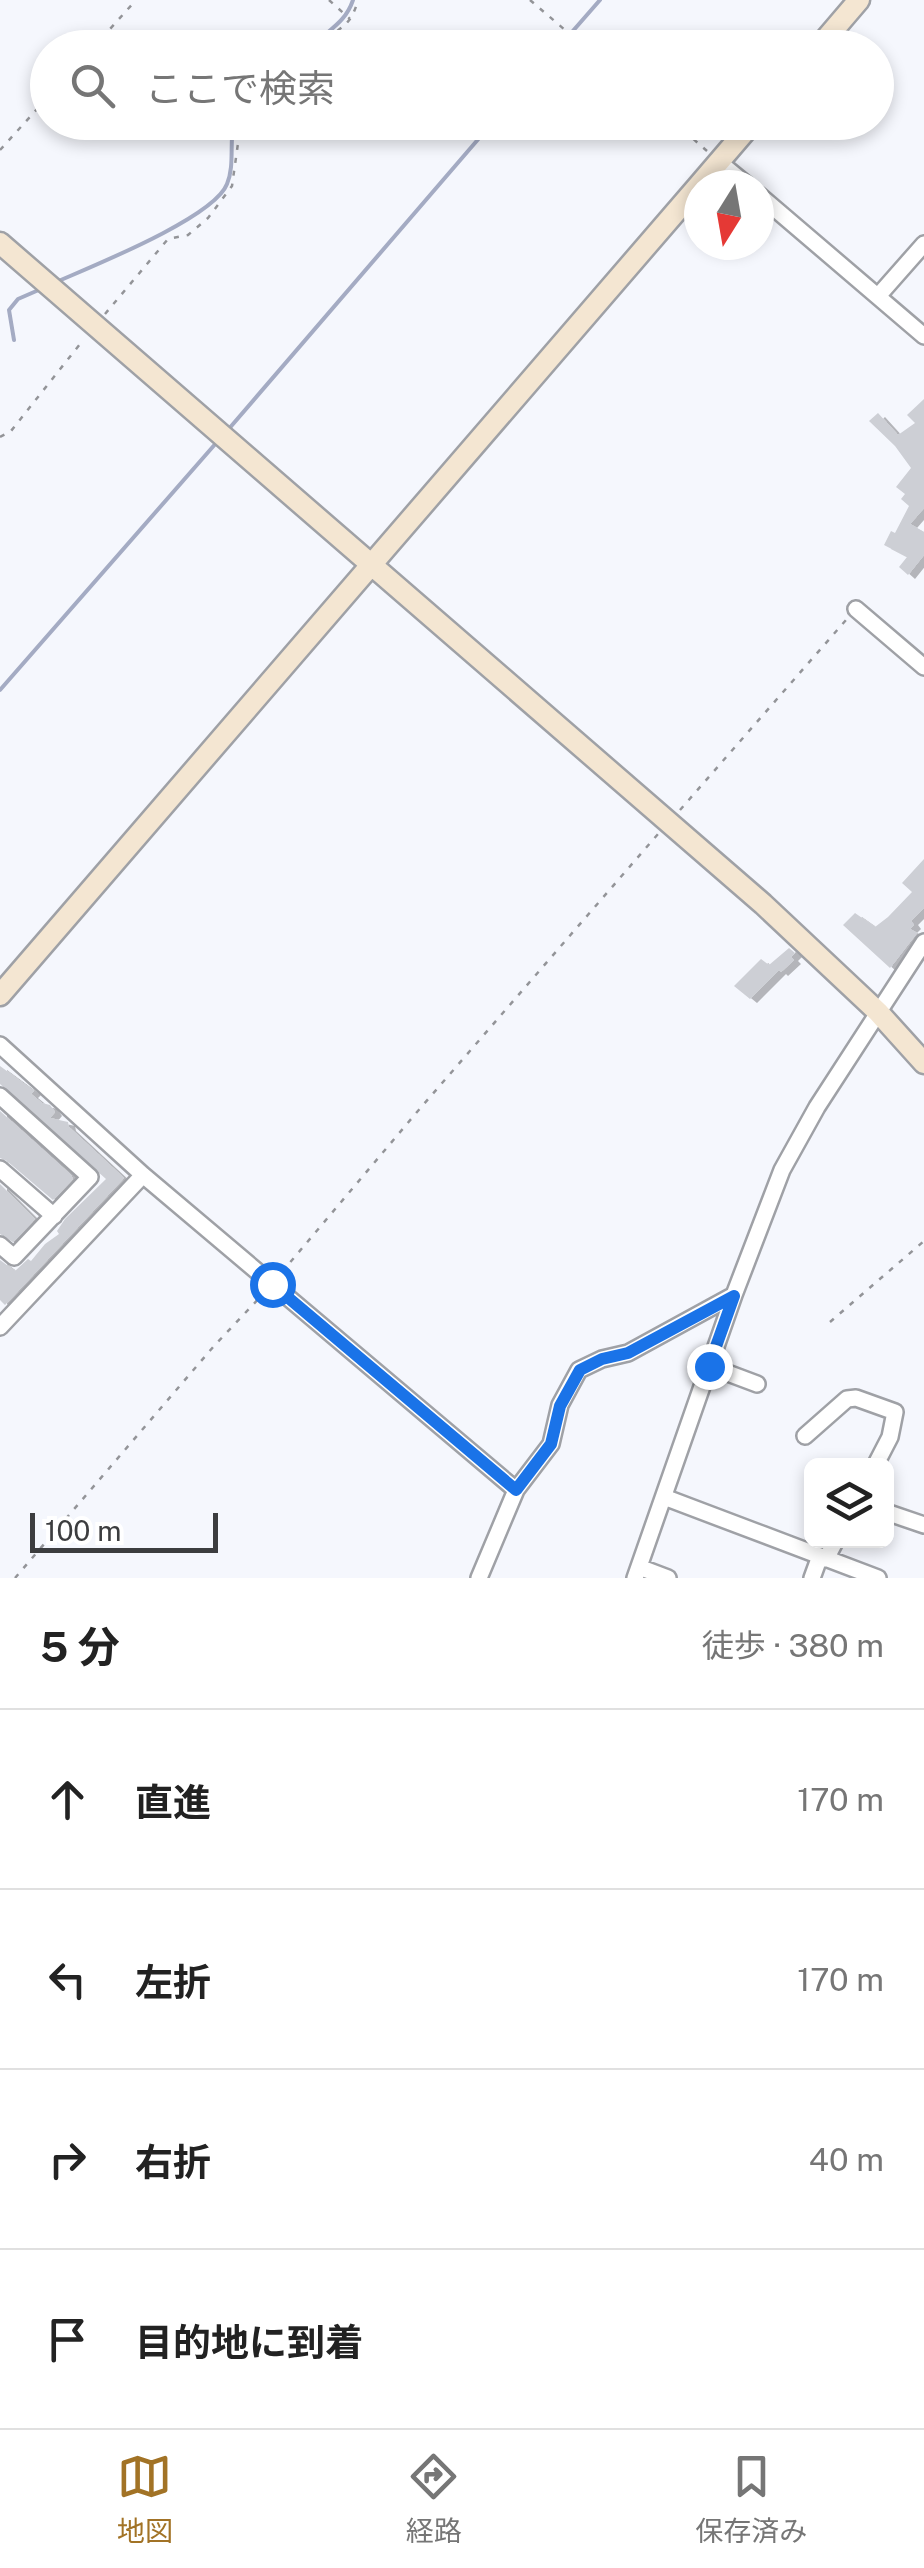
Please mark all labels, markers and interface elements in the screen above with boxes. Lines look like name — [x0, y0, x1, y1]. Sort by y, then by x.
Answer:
search box — [30, 30, 894, 140]
icon: search — [65, 58, 120, 113]
text: ここで検索 — [145, 66, 335, 111]
north arrow — [684, 170, 774, 260]
route start — [250, 1262, 296, 1308]
route end — [687, 1344, 733, 1390]
map controls — [804, 1458, 894, 1548]
button: layers — [804, 1458, 894, 1548]
scale bar — [30, 1508, 218, 1552]
text: 100 m — [45, 1514, 122, 1547]
text: 5 分 — [40, 1622, 120, 1671]
text: 徒歩 · 380 m — [702, 1627, 884, 1664]
icon: ahead — [40, 1772, 95, 1827]
text: 直進 — [135, 1780, 211, 1825]
text: 170 m — [797, 1781, 884, 1818]
icon: left — [40, 1952, 95, 2007]
text: 左折 — [135, 1960, 211, 2005]
text: 170 m — [797, 1961, 884, 1998]
icon: right — [40, 2132, 95, 2187]
text: 右折 — [135, 2140, 211, 2185]
text: 40 m — [809, 2141, 884, 2178]
icon: arrive — [40, 2312, 95, 2367]
text: 目的地に到着 — [135, 2320, 363, 2365]
tab: 地図 — [117, 2449, 173, 2549]
tab: 経路 — [406, 2449, 462, 2549]
tab: 保存済み — [695, 2449, 807, 2549]

